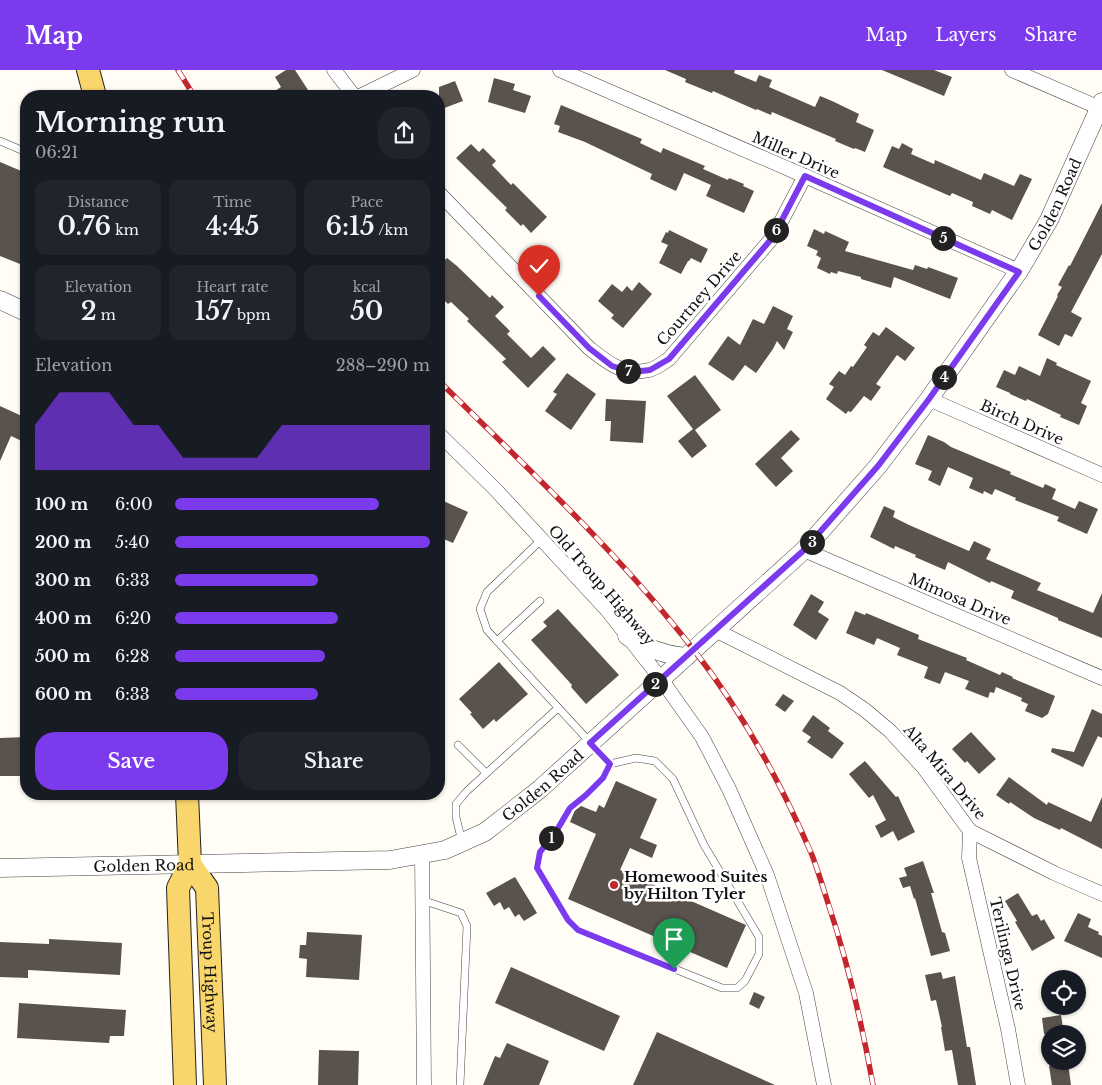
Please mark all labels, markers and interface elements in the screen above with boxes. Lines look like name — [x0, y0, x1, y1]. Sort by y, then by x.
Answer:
text: Map — [25, 21, 83, 50]
text: Map — [866, 24, 907, 46]
text: Layers — [935, 24, 996, 46]
text: Share — [1024, 24, 1077, 46]
text: Morning run — [35, 105, 226, 140]
button: share — [378, 107, 430, 159]
street label: Miller Drive — [749, 127, 843, 183]
text: 06:21 — [35, 142, 78, 162]
street label: Golden Road — [1024, 155, 1085, 254]
text: Distance — [67, 193, 129, 211]
text: Time — [213, 193, 252, 211]
text: Pace — [350, 193, 383, 211]
text: 0.76 — [57, 211, 111, 242]
text: 4:45 — [206, 211, 259, 242]
text: 6:15 — [325, 211, 375, 242]
pin: 6 — [764, 218, 788, 242]
text: km — [111, 221, 139, 239]
text: /km — [375, 221, 408, 239]
text: 6 — [772, 221, 781, 239]
pin: 5 — [930, 226, 956, 250]
text: 5 — [939, 229, 948, 247]
pin — [518, 245, 560, 296]
street label: Courtney Drive — [653, 247, 745, 349]
icon: check — [525, 252, 553, 280]
text: Elevation — [64, 278, 132, 296]
text: Heart rate — [196, 278, 269, 296]
text: kcal — [353, 278, 381, 296]
text: 2 — [81, 296, 97, 327]
text: 157 — [194, 296, 233, 327]
text: 50 — [350, 296, 383, 327]
text: m — [97, 306, 116, 324]
text: bpm — [233, 306, 271, 324]
text: Elevation — [35, 355, 112, 375]
text: 288–290 m — [336, 355, 430, 375]
pin: 7 — [616, 358, 640, 384]
text: 7 — [625, 362, 632, 380]
pin: 4 — [932, 364, 956, 390]
text: 4 — [940, 368, 949, 386]
street label: Birch Drive — [977, 395, 1067, 449]
text: 100 m — [35, 494, 88, 514]
text: 6:00 — [115, 494, 153, 514]
street label: Old Troup Highway — [545, 521, 660, 649]
pin: 3 — [800, 530, 824, 554]
text: 200 m — [35, 532, 92, 552]
text: 5:40 — [115, 532, 149, 552]
text: 3 — [808, 533, 817, 551]
street label: Mimosa Drive — [906, 569, 1014, 629]
text: 300 m — [35, 570, 91, 590]
text: 6:33 — [115, 570, 150, 590]
text: 400 m — [35, 608, 92, 628]
text: 6:20 — [115, 608, 151, 628]
text: 500 m — [35, 646, 91, 666]
text: 6:28 — [115, 646, 149, 666]
pin: 2 — [642, 672, 668, 696]
text: 2 — [651, 675, 660, 693]
text: 600 m — [35, 684, 92, 704]
text: 6:33 — [115, 684, 150, 704]
street label: Alta Mira Drive — [899, 720, 990, 824]
button: Save — [35, 732, 228, 790]
button: Share — [238, 732, 430, 790]
street label: Golden Road — [498, 745, 587, 825]
pin: 1 — [538, 826, 564, 850]
text: 1 — [548, 829, 555, 847]
street label: Golden Road — [93, 855, 195, 876]
place label: Homewood Suites by Hilton Tyler — [623, 867, 768, 903]
marker: Homewood Suites by Hilton Tyler — [608, 879, 620, 891]
street label: Terilinga Drive — [986, 895, 1030, 1013]
street label: Troup Highway — [198, 912, 222, 1034]
pin — [653, 918, 695, 969]
icon: arrive — [660, 925, 688, 953]
map controls — [1041, 970, 1086, 1070]
button: locate — [1041, 970, 1086, 1015]
button: layers — [1041, 1025, 1086, 1070]

